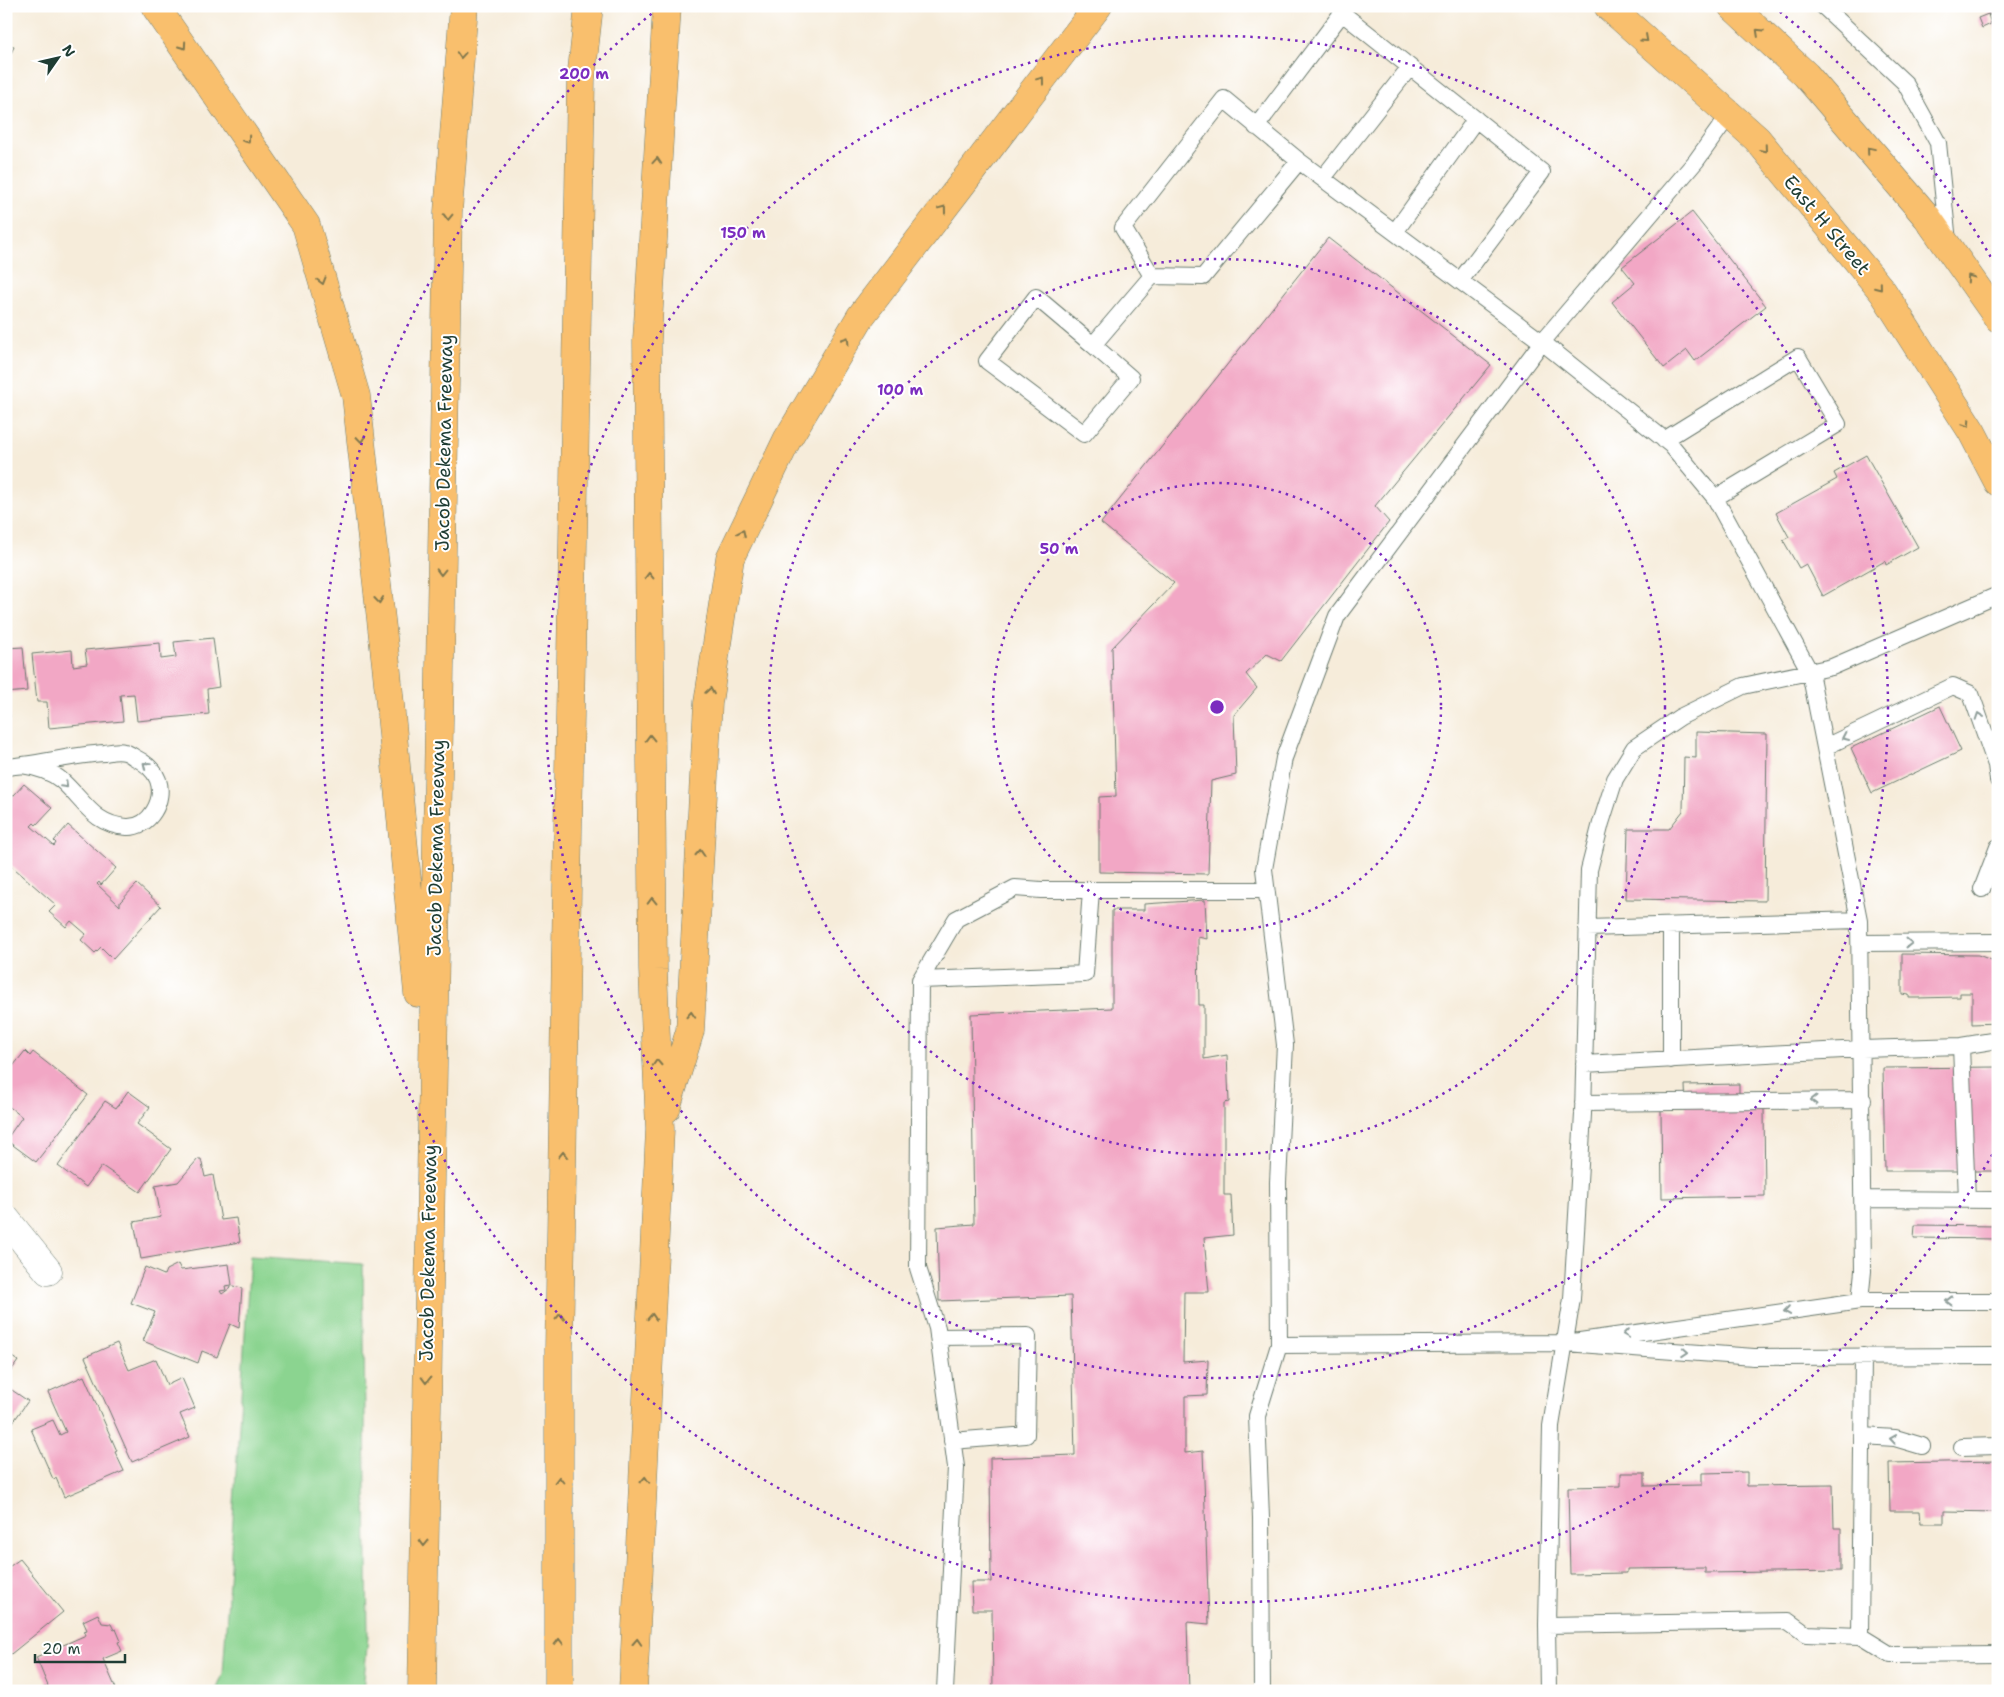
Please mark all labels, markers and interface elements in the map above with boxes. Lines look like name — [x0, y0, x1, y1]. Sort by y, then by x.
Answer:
one-way arrow — [1756, 29, 1765, 38]
north arrow — [32, 32, 82, 82]
one-way arrow — [1639, 33, 1648, 42]
text: N — [58, 41, 79, 60]
one-way arrow — [176, 41, 186, 50]
one-way arrow — [455, 51, 466, 59]
text: 200 m — [559, 64, 609, 84]
one-way arrow — [1036, 77, 1044, 86]
one-way arrow — [241, 134, 250, 143]
one-way arrow — [1759, 143, 1768, 152]
one-way arrow — [1867, 147, 1876, 156]
one-way arrow — [651, 157, 662, 165]
street label: East H Street — [1778, 170, 1876, 280]
one-way arrow — [937, 206, 945, 215]
one-way arrow — [443, 213, 454, 221]
text: 150 m — [720, 223, 766, 243]
one-way arrow — [1967, 274, 1976, 284]
one-way arrow — [317, 277, 327, 285]
one-way arrow — [1873, 282, 1882, 291]
street label: Jacob Dekema Freeway — [430, 334, 458, 552]
one-way arrow — [840, 336, 849, 345]
text: 100 m — [877, 380, 923, 400]
one-way arrow — [1961, 418, 1970, 427]
one-way arrow — [355, 435, 366, 443]
one-way arrow — [736, 529, 746, 538]
text: 50 m — [1040, 539, 1079, 559]
one-way arrow — [436, 568, 446, 576]
one-way arrow — [644, 572, 654, 580]
one-way arrow — [373, 597, 384, 605]
one-way arrow — [704, 686, 715, 694]
centre of rings — [1208, 698, 1226, 716]
one-way arrow — [1974, 713, 1984, 721]
one-way arrow — [1842, 731, 1851, 741]
one-way arrow — [645, 734, 656, 742]
street label: Jacob Dekema Freeway — [422, 739, 450, 957]
one-way arrow — [142, 761, 151, 770]
one-way arrow — [60, 779, 69, 788]
one-way arrow — [694, 849, 705, 857]
one-way arrow — [647, 897, 657, 904]
one-way arrow — [1906, 938, 1913, 948]
one-way arrow — [685, 1011, 696, 1019]
one-way arrow — [652, 1059, 662, 1066]
one-way arrow — [1810, 1095, 1818, 1105]
street label: Jacob Dekema Freeway — [414, 1144, 442, 1362]
one-way arrow — [558, 1150, 568, 1158]
one-way arrow — [1945, 1296, 1952, 1306]
one-way arrow — [1783, 1306, 1792, 1316]
one-way arrow — [555, 1313, 565, 1320]
one-way arrow — [646, 1313, 657, 1321]
one-way arrow — [1622, 1329, 1631, 1339]
one-way arrow — [1681, 1346, 1689, 1357]
one-way arrow — [421, 1377, 431, 1385]
one-way arrow — [1888, 1434, 1896, 1445]
one-way arrow — [554, 1475, 564, 1483]
one-way arrow — [639, 1476, 650, 1484]
one-way arrow — [419, 1540, 429, 1547]
scale bar — [35, 1632, 125, 1664]
one-way arrow — [554, 1638, 564, 1646]
one-way arrow — [631, 1638, 642, 1646]
text: 20 m — [42, 1639, 81, 1659]

